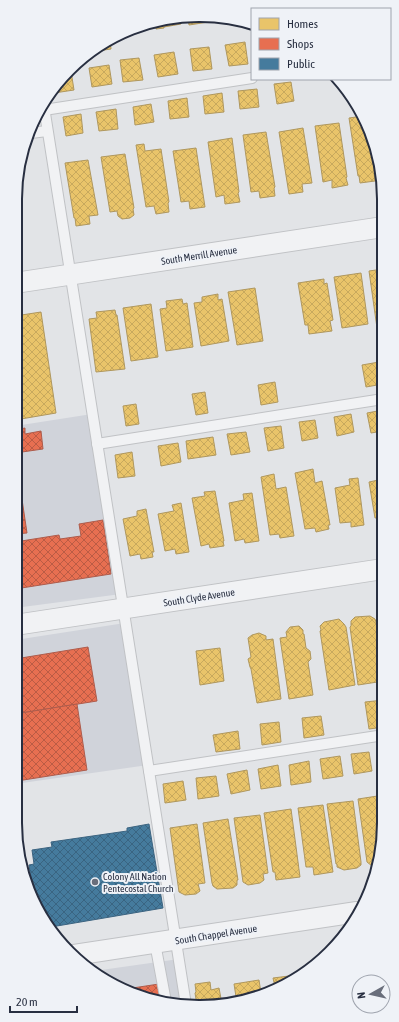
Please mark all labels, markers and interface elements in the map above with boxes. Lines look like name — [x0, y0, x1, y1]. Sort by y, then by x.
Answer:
legend — [251, 8, 391, 80]
text: Homes — [287, 17, 318, 31]
text: Shops — [287, 37, 313, 51]
text: Public — [287, 57, 315, 71]
street label: South Merrill Avenue — [160, 244, 238, 267]
street label: South Clyde Avenue — [163, 586, 236, 609]
place label: Colony All Nation Pentecostal Church — [103, 871, 174, 894]
marker: Colony All Nation Pentecostal Church — [90, 877, 100, 887]
street label: South Chappel Avenue — [174, 923, 258, 946]
north arrow — [351, 974, 391, 1014]
scale bar — [10, 988, 77, 1014]
text: N — [355, 991, 367, 999]
text: 20 m — [16, 995, 38, 1009]

